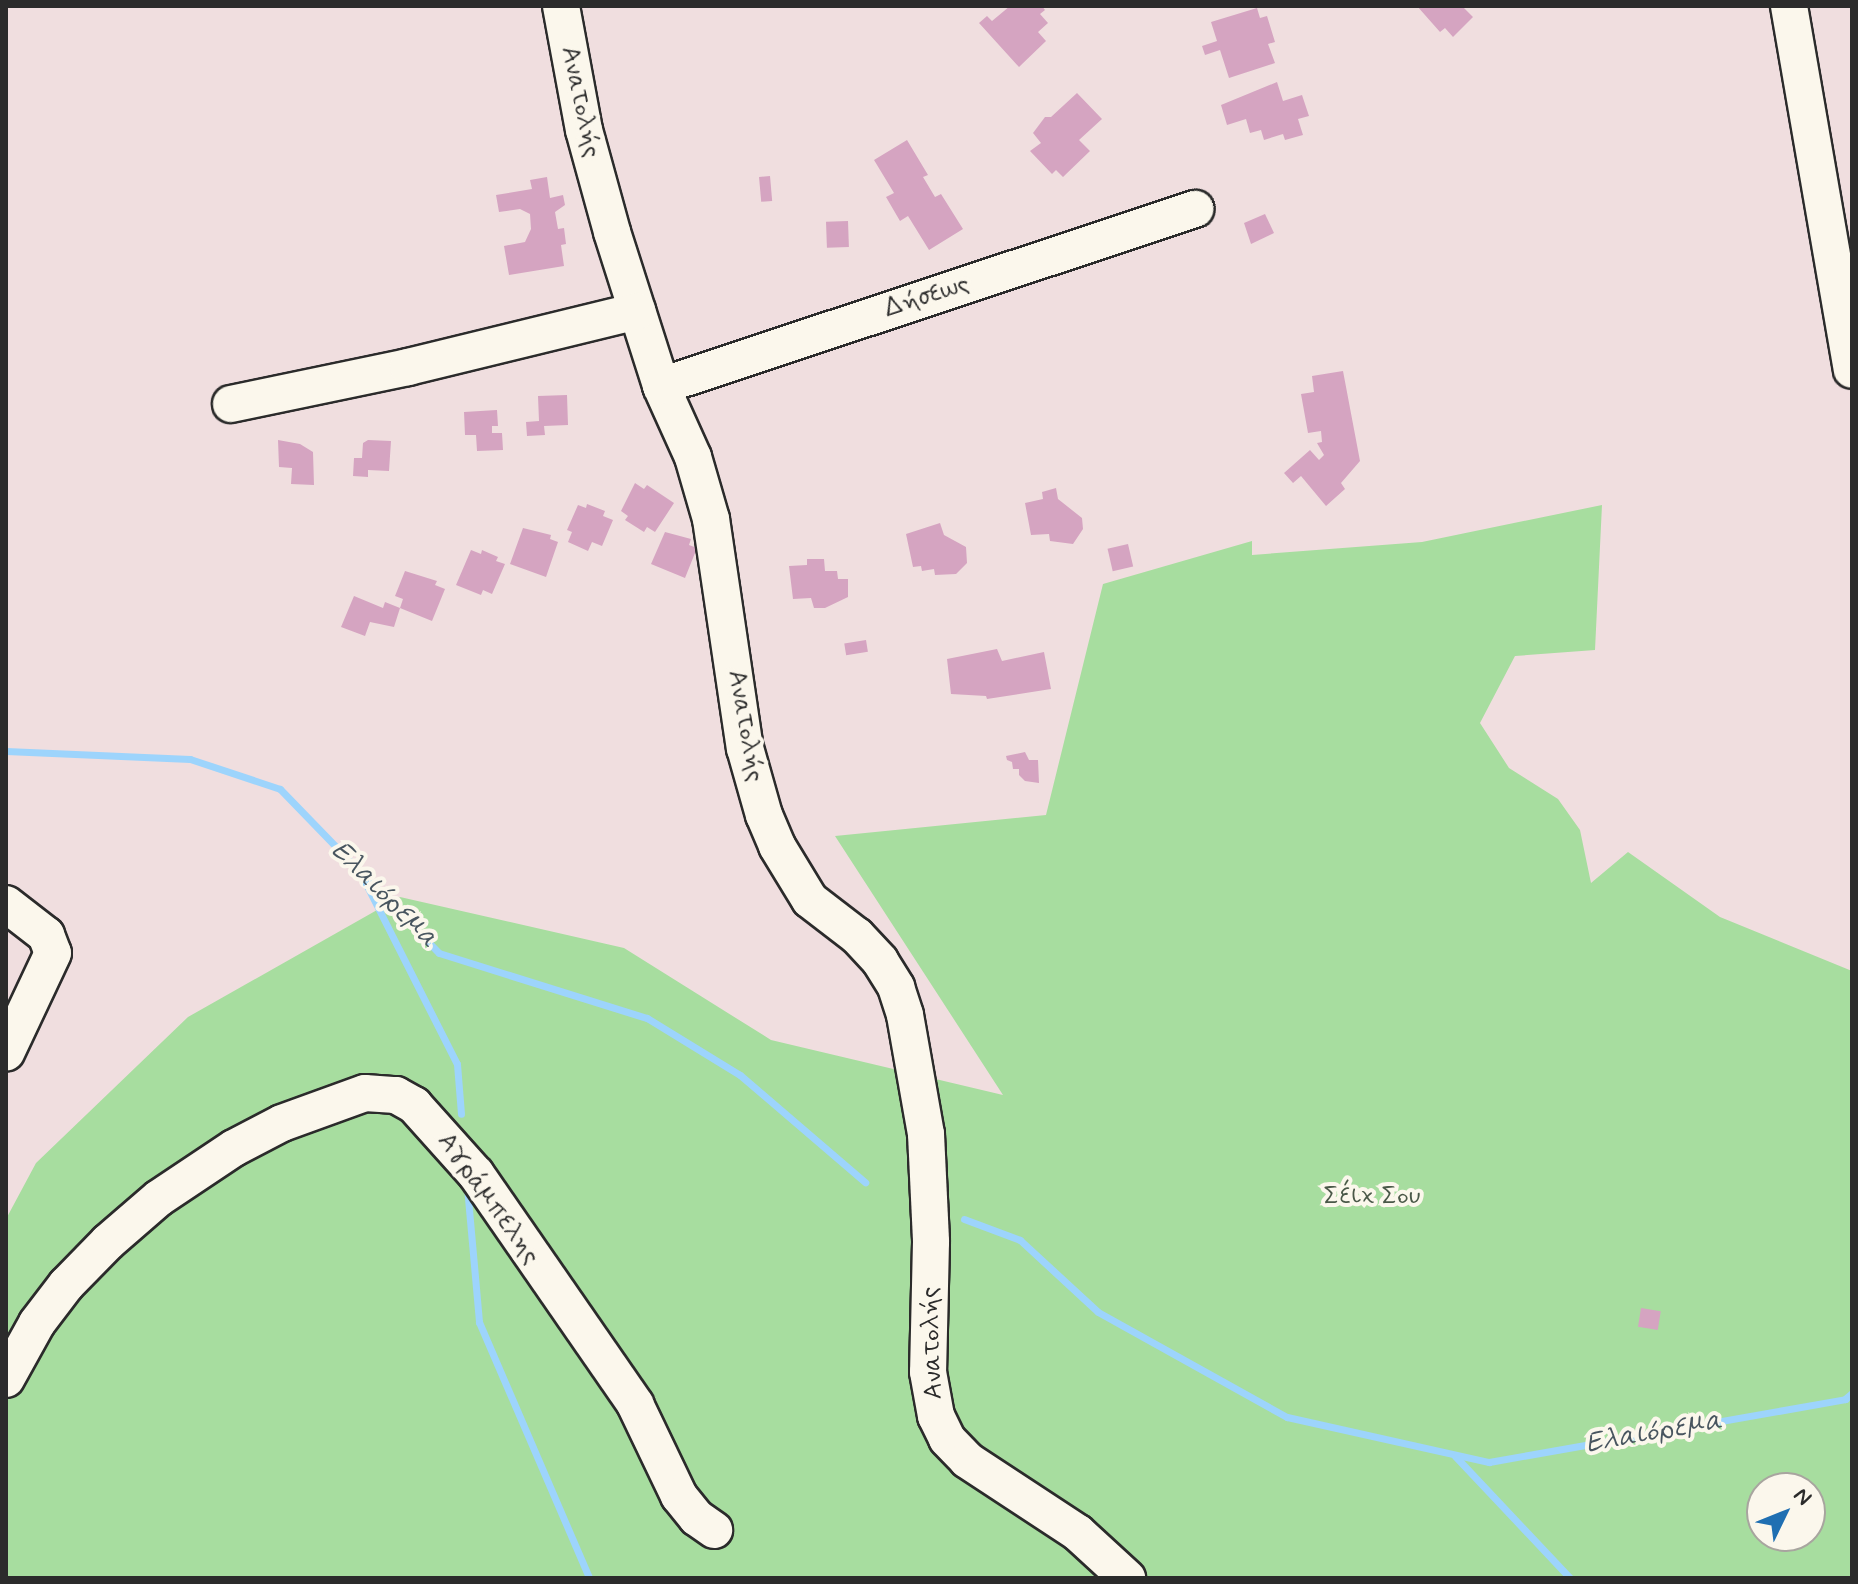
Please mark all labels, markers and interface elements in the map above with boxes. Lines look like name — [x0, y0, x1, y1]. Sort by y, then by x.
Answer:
street label: Ανατολής — [553, 43, 607, 161]
street label: Δήσεως — [881, 269, 973, 325]
street label: Ανατολής — [720, 668, 770, 784]
water label: Ελαιόρεμα — [323, 834, 445, 956]
street label: Αγράμπελης — [430, 1127, 546, 1271]
park label: Σέιχ Σου — [1324, 1181, 1420, 1213]
street label: Ανατολής — [915, 1286, 951, 1400]
water label: Ελαιόρεμα — [1583, 1404, 1725, 1462]
north arrow — [1746, 1472, 1826, 1552]
text: N — [1787, 1482, 1817, 1512]

